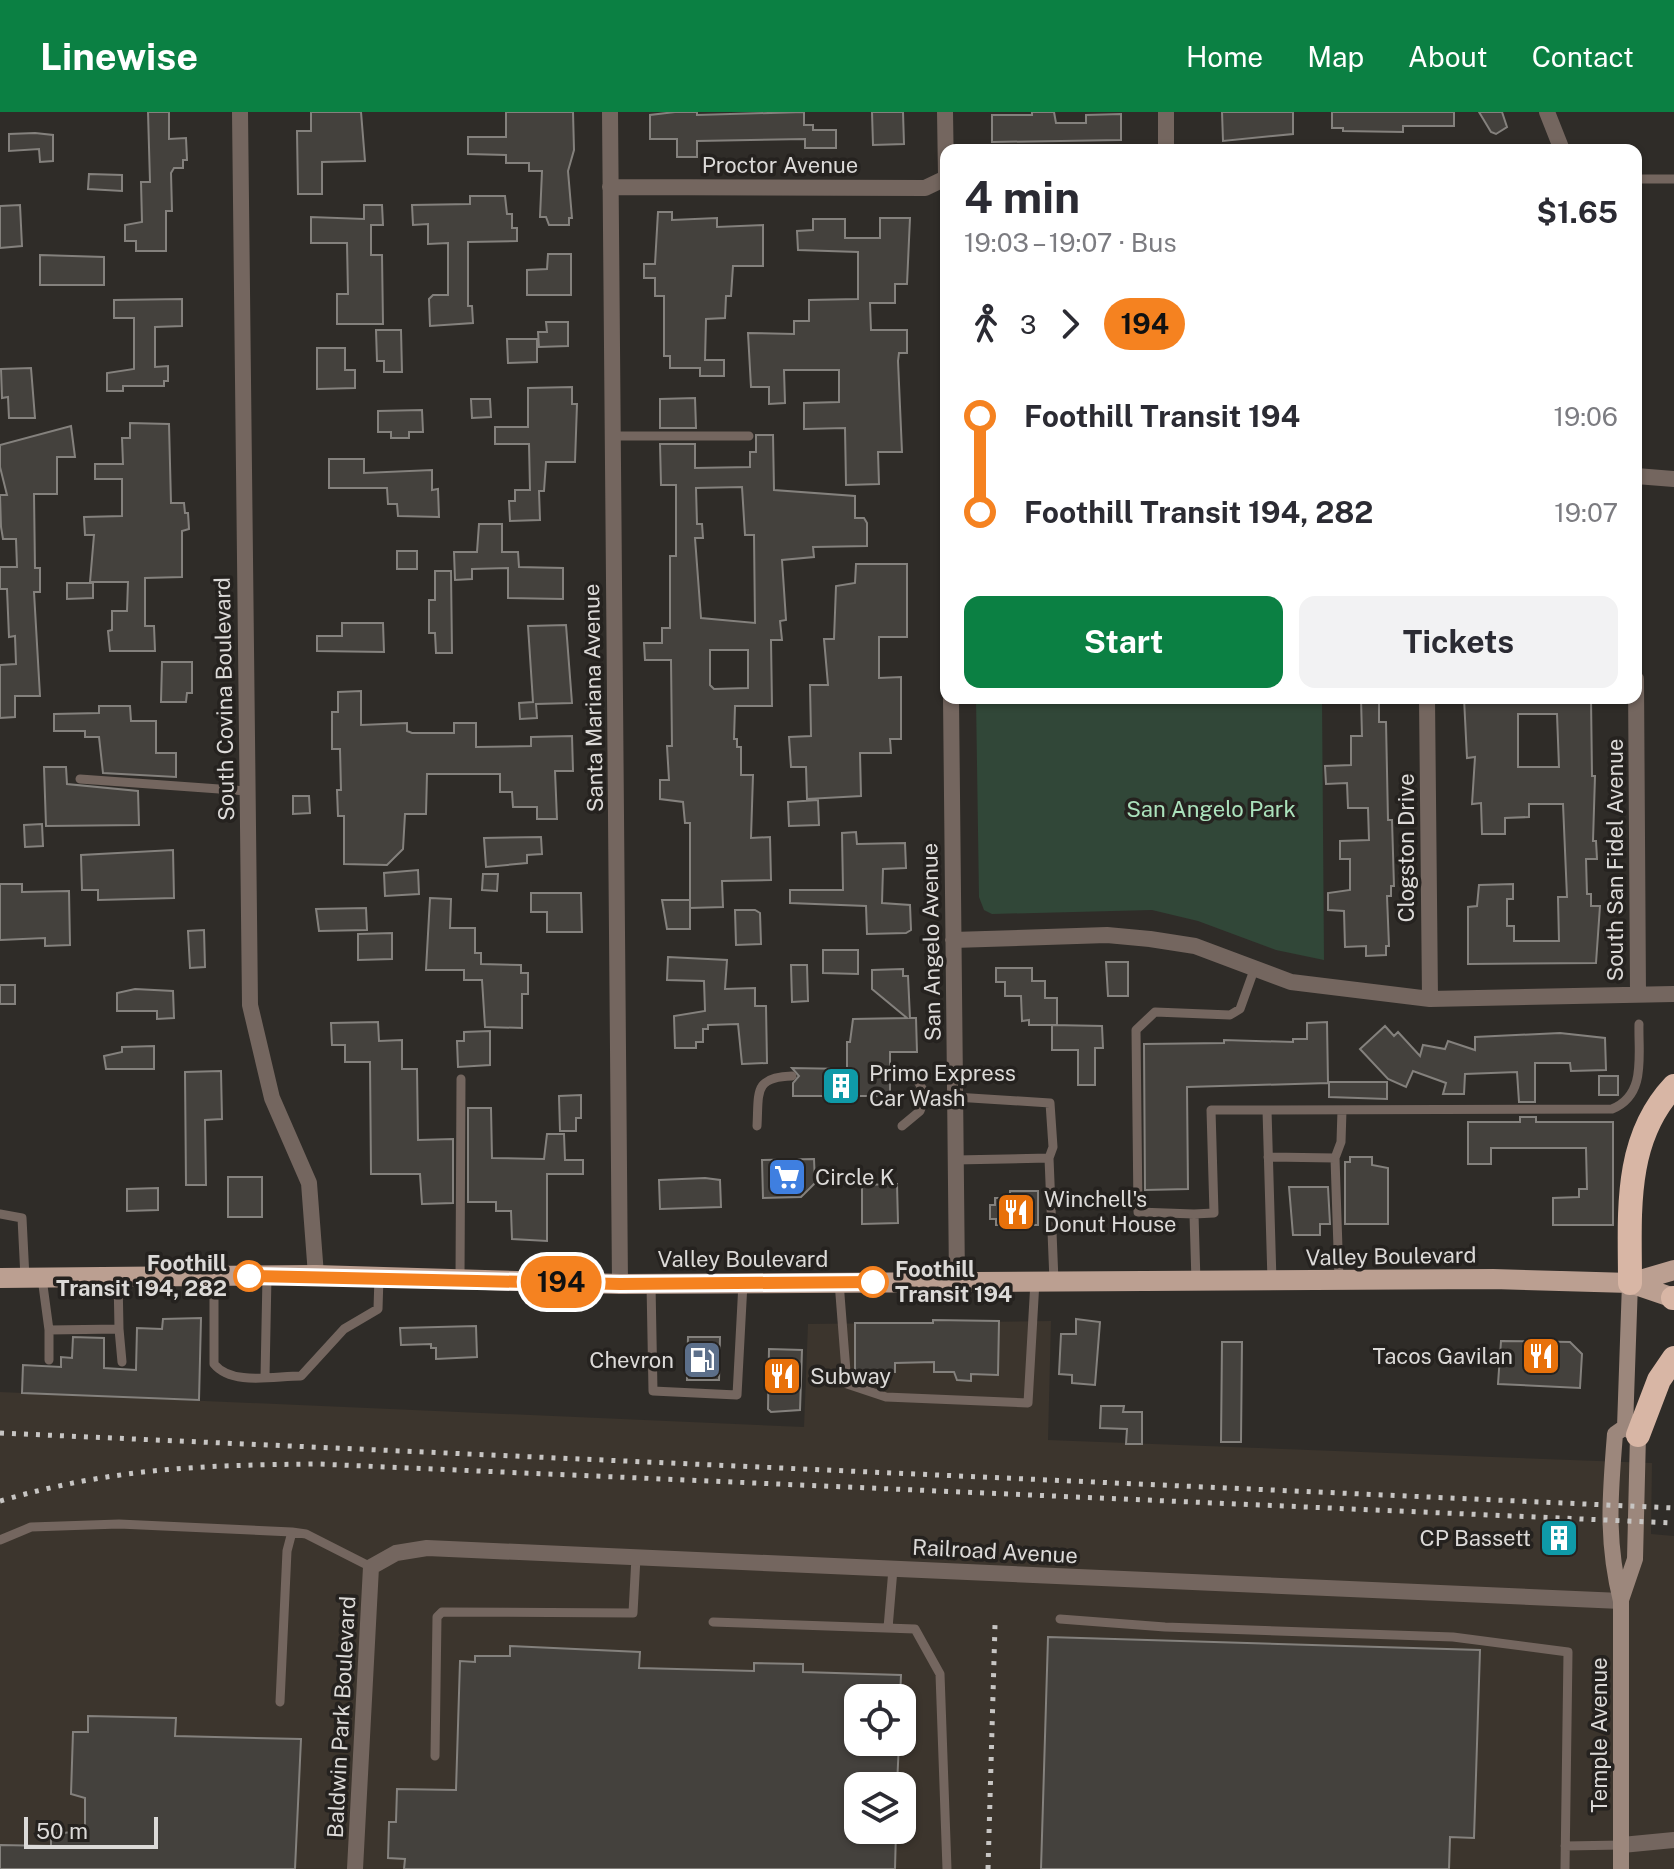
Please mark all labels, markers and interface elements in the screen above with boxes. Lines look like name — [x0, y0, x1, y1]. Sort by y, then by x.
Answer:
text: Linewise — [40, 34, 198, 79]
text: Home — [1186, 40, 1263, 73]
text: Map — [1307, 40, 1364, 73]
text: About — [1408, 40, 1488, 73]
text: Contact — [1532, 40, 1634, 73]
street label: Proctor Avenue — [702, 152, 858, 178]
text: 4 min — [964, 171, 1080, 223]
text: $1.65 — [1537, 194, 1618, 230]
text: 19:03 – 19:07 · Bus — [964, 227, 1177, 258]
icon: walk — [964, 302, 1008, 346]
icon: forward — [1048, 302, 1092, 346]
text: 194 — [1120, 307, 1169, 340]
text: 3 — [1020, 309, 1036, 340]
text: Foothill Transit 194 — [1024, 398, 1300, 434]
text: 19:06 — [1553, 401, 1618, 432]
text: Foothill Transit 194, 282 — [1024, 494, 1373, 530]
text: 19:07 — [1554, 497, 1618, 528]
street label: South Covina Boulevard — [209, 577, 239, 821]
street label: Santa Mariana Avenue — [578, 584, 608, 812]
button: Start — [964, 596, 1283, 688]
button: Tickets — [1299, 596, 1618, 688]
street label: South San Fidel Avenue — [1602, 738, 1628, 982]
street label: Clogston Drive — [1393, 773, 1419, 923]
park label: San Angelo Park — [1126, 796, 1296, 822]
street label: San Angelo Avenue — [916, 843, 946, 1041]
place label: Primo Express Car Wash — [869, 1060, 1016, 1111]
building icon: Primo Express Car Wash — [820, 1065, 862, 1107]
supermarket icon: Circle K — [766, 1156, 808, 1198]
place label: Circle K — [815, 1164, 895, 1190]
place label: Winchell's Donut House — [1044, 1186, 1177, 1237]
restaurant icon: Winchell's Donut House — [995, 1191, 1037, 1233]
street label: Valley Boulevard — [1305, 1242, 1477, 1270]
street label: Valley Boulevard — [658, 1246, 828, 1272]
place label: Foothill Transit 194, 282 — [56, 1250, 227, 1301]
line badge: 194 — [515, 1256, 607, 1308]
place label: Foothill Transit 194 — [895, 1256, 1012, 1307]
marker: Foothill Transit 194, 282 — [234, 1261, 264, 1291]
text: 194 — [537, 1265, 585, 1298]
marker: Foothill Transit 194 — [858, 1267, 888, 1297]
restaurant icon: Tacos Gavilan — [1520, 1335, 1562, 1377]
fuel station icon: Chevron — [681, 1339, 723, 1381]
place label: Tacos Gavilan — [1372, 1343, 1513, 1369]
place label: Chevron — [589, 1347, 674, 1373]
restaurant icon: Subway — [761, 1355, 803, 1397]
place label: Subway — [810, 1363, 891, 1389]
building icon: CP Bassett — [1538, 1517, 1580, 1559]
place label: CP Bassett — [1419, 1525, 1531, 1551]
street label: Railroad Avenue — [911, 1534, 1079, 1568]
street label: Baldwin Park Boulevard — [322, 1595, 360, 1839]
street label: Temple Avenue — [1586, 1657, 1612, 1813]
map controls — [844, 1684, 916, 1844]
button: locate — [844, 1684, 916, 1756]
button: layers — [844, 1772, 916, 1844]
scale bar — [24, 1813, 158, 1849]
text: 50 m — [36, 1818, 88, 1844]

